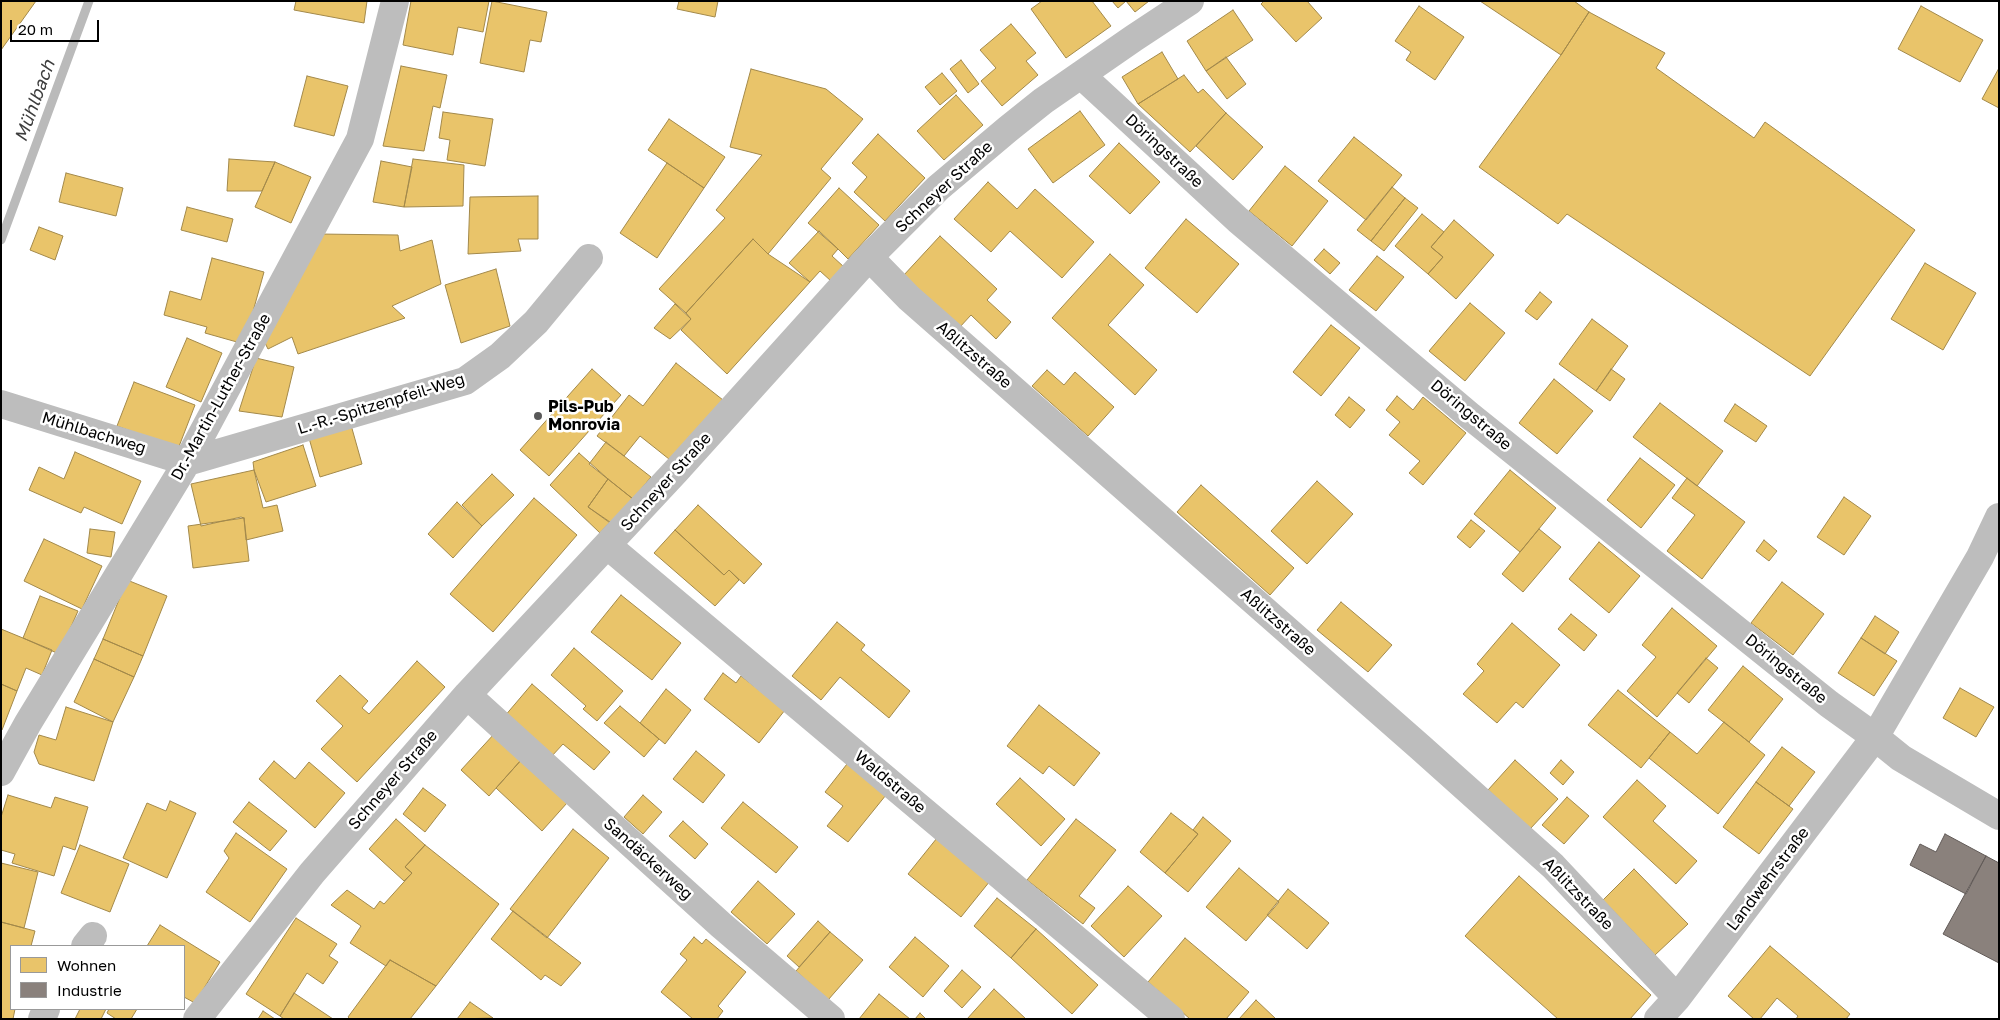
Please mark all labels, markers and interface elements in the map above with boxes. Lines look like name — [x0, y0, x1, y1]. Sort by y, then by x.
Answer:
scale bar — [12, 10, 101, 42]
text: 20 m — [18, 20, 53, 38]
water label: Mühlbach — [10, 57, 60, 145]
street label: Döringstraße — [1121, 110, 1207, 192]
street label: Schneyer Straße — [891, 137, 997, 237]
street label: Dr.-Martin-Luther-Straße — [167, 310, 275, 484]
street label: Aßlitzstraße — [933, 317, 1015, 393]
street label: L.-R.-Spitzenpfeil-Weg — [295, 369, 467, 439]
street label: Döringstraße — [1427, 376, 1515, 454]
place label: Pils-Pub Monrovia — [548, 397, 620, 435]
street label: Mühlbachweg — [40, 408, 148, 458]
marker: Pils-Pub Monrovia — [532, 410, 544, 422]
street label: Schneyer Straße — [617, 429, 715, 535]
street label: Aßlitzstraße — [1237, 584, 1319, 660]
street label: Döringstraße — [1741, 630, 1831, 708]
street label: Schneyer Straße — [345, 726, 441, 834]
street label: Waldstraße — [850, 747, 930, 817]
street label: Sandäckerweg — [600, 814, 696, 904]
street label: Landwehrstraße — [1723, 823, 1813, 935]
street label: Aßlitzstraße — [1539, 854, 1617, 934]
legend — [10, 945, 185, 1010]
text: Wohnen — [57, 956, 116, 974]
text: Industrie — [57, 981, 122, 999]

